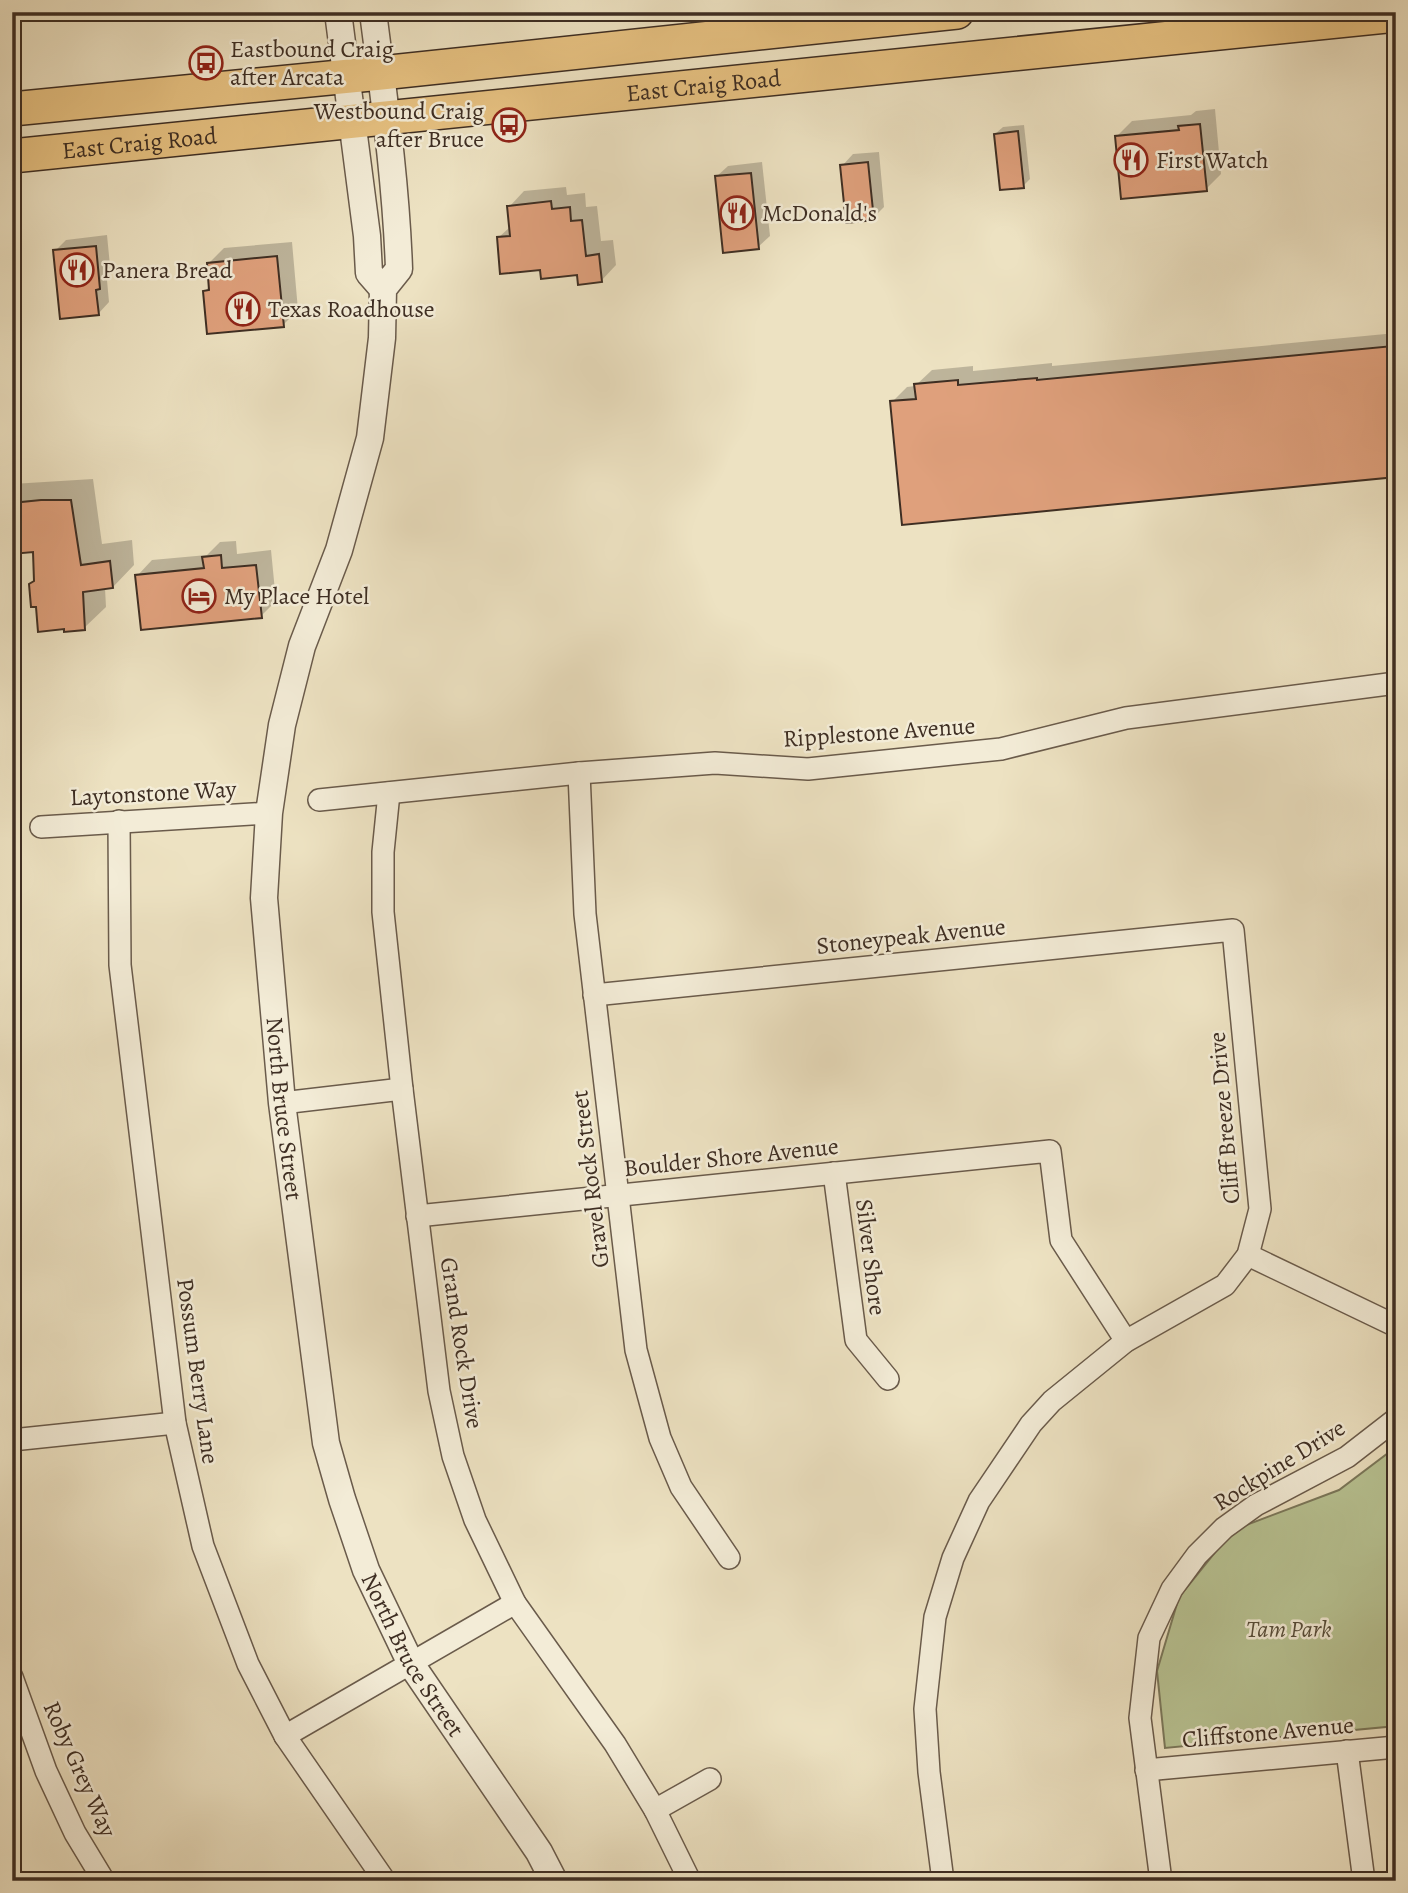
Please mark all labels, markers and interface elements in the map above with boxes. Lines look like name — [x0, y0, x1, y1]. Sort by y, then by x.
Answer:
place label: Eastbound Craig after Arcata — [230, 33, 394, 93]
bus stop icon: Eastbound Craig after Arcata — [187, 44, 225, 82]
street label: East Craig Road — [624, 62, 783, 109]
place label: Westbound Craig after Bruce — [313, 95, 484, 155]
bus stop icon: Westbound Craig after Bruce — [490, 106, 528, 144]
street label: East Craig Road — [60, 119, 218, 167]
restaurant icon: First Watch — [1112, 141, 1150, 179]
place label: First Watch — [1156, 144, 1269, 176]
restaurant icon: McDonald's — [718, 194, 756, 232]
place label: McDonald's — [762, 197, 877, 229]
restaurant icon: Panera Bread — [58, 251, 96, 289]
place label: Panera Bread — [102, 254, 233, 286]
restaurant icon: Texas Roadhouse — [224, 290, 262, 328]
place label: Texas Roadhouse — [268, 293, 435, 325]
hotel icon: My Place Hotel — [180, 577, 218, 615]
place label: My Place Hotel — [224, 580, 369, 612]
street label: Ripplestone Avenue — [782, 709, 976, 755]
street label: Laytonstone Way — [69, 773, 237, 813]
street label: Stoneypeak Avenue — [815, 910, 1007, 962]
street label: North Bruce Street — [259, 1016, 310, 1202]
street label: Cliff Breeze Drive — [1201, 1031, 1247, 1205]
street label: Gravel Rock Street — [563, 1088, 617, 1270]
street label: Boulder Shore Avenue — [622, 1130, 840, 1184]
street label: Silver Shore — [848, 1197, 894, 1317]
street label: Grand Rock Drive — [433, 1255, 491, 1431]
street label: Possum Berry Lane — [169, 1276, 227, 1466]
street label: Rockpine Drive — [1207, 1412, 1351, 1518]
street label: North Bruce Street — [354, 1567, 472, 1743]
park label: Tam Park — [1246, 1613, 1332, 1645]
street label: Roby Grey Way — [36, 1696, 124, 1842]
street label: Cliffstone Avenue — [1181, 1709, 1355, 1755]

